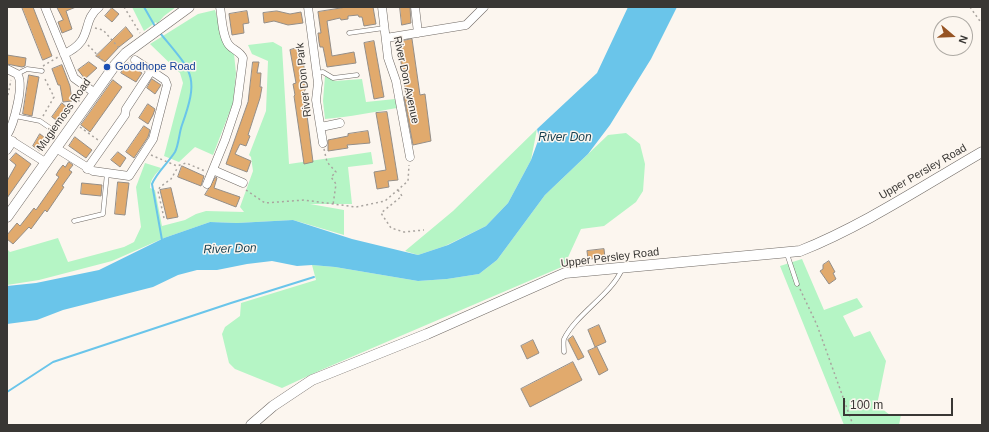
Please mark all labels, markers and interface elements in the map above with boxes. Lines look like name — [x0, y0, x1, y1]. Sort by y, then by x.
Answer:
north arrow — [933, 16, 973, 56]
text: N — [956, 34, 970, 45]
street label: River Don Avenue — [390, 35, 422, 125]
street label: River Don Park — [294, 42, 314, 118]
place label: Goodhope Road — [115, 60, 196, 74]
marker: Goodhope Road — [102, 62, 112, 72]
street label: Mugiemoss Road — [34, 76, 94, 154]
water label: River Don — [538, 131, 592, 145]
street label: Upper Persley Road — [877, 142, 969, 202]
water label: River Don — [203, 241, 257, 257]
street label: Upper Persley Road — [560, 245, 660, 271]
scale bar — [845, 390, 955, 416]
text: 100 m — [850, 398, 883, 412]

